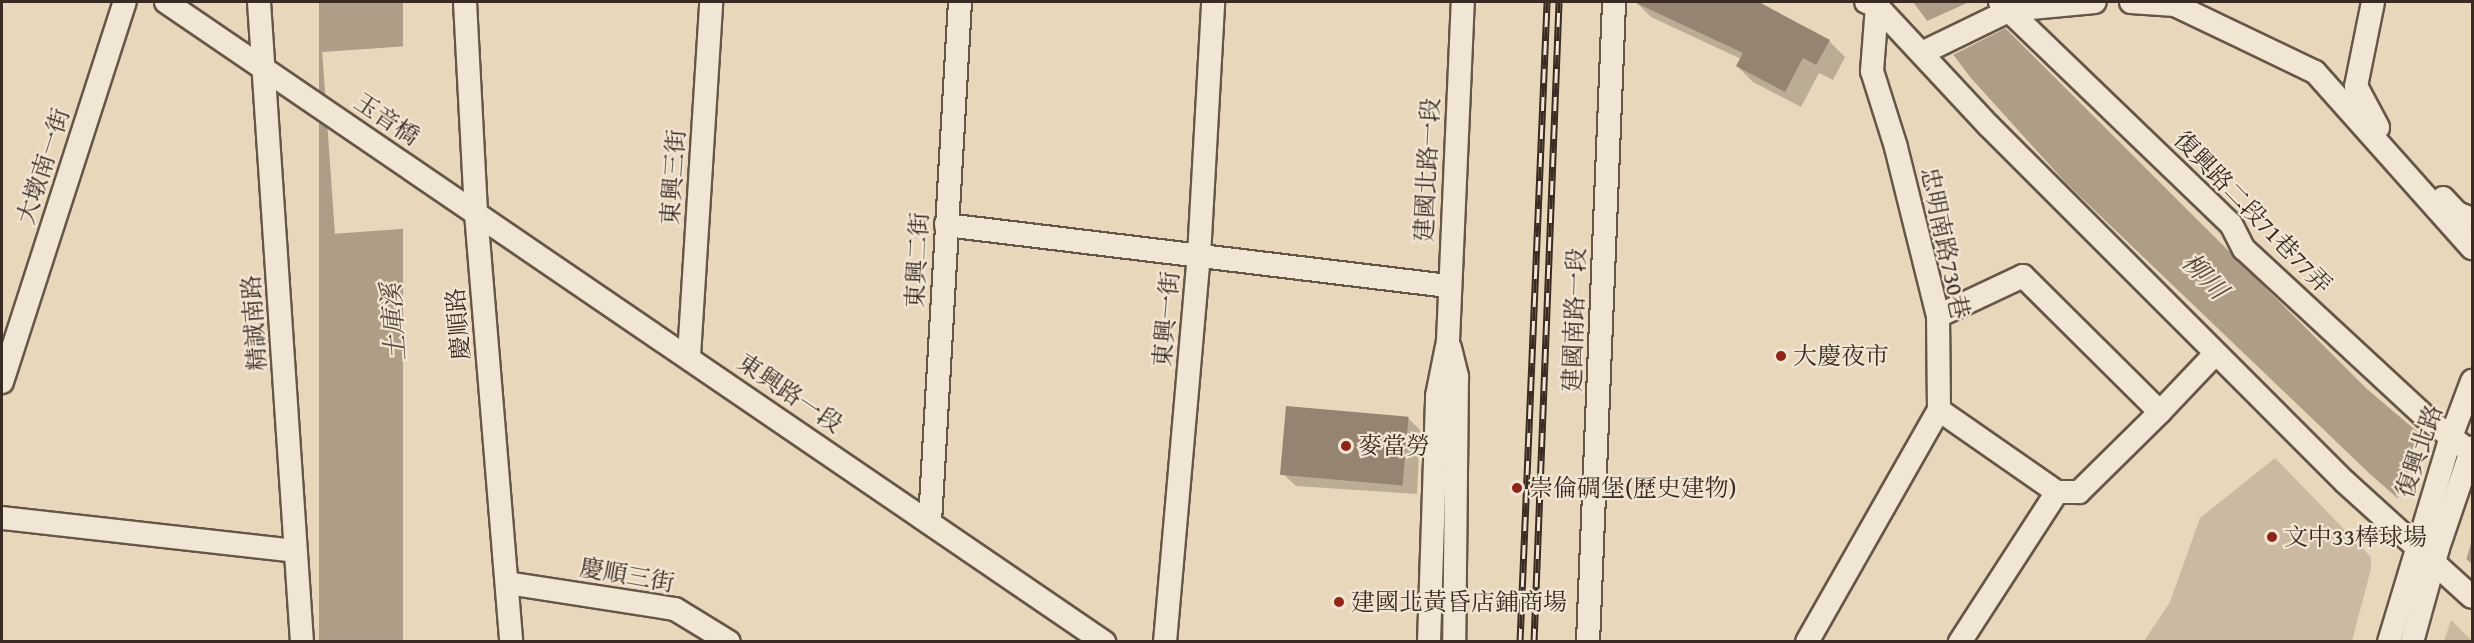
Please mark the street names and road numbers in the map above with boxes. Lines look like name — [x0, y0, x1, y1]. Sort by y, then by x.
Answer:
street label: 玉音橋 — [349, 87, 425, 151]
street label: 建國北路一段 — [1409, 97, 1445, 243]
street label: 大墩南一街 — [11, 104, 75, 228]
street label: 復興路二段71巷77弄 — [2168, 125, 2338, 299]
street label: 東興三街 — [655, 128, 691, 226]
street label: 忠明南路730巷 — [1915, 164, 1975, 322]
street label: 東興二街 — [900, 211, 934, 309]
street label: 建國南路一段 — [1557, 248, 1591, 392]
street label: 東興一街 — [1147, 270, 1185, 368]
street label: 精誠南路 — [236, 274, 272, 372]
street label: 慶順路 — [441, 287, 475, 361]
street label: 東興路一段 — [732, 348, 848, 438]
street label: 復興北路 — [2390, 401, 2448, 501]
street label: 慶順三街 — [577, 552, 677, 598]

